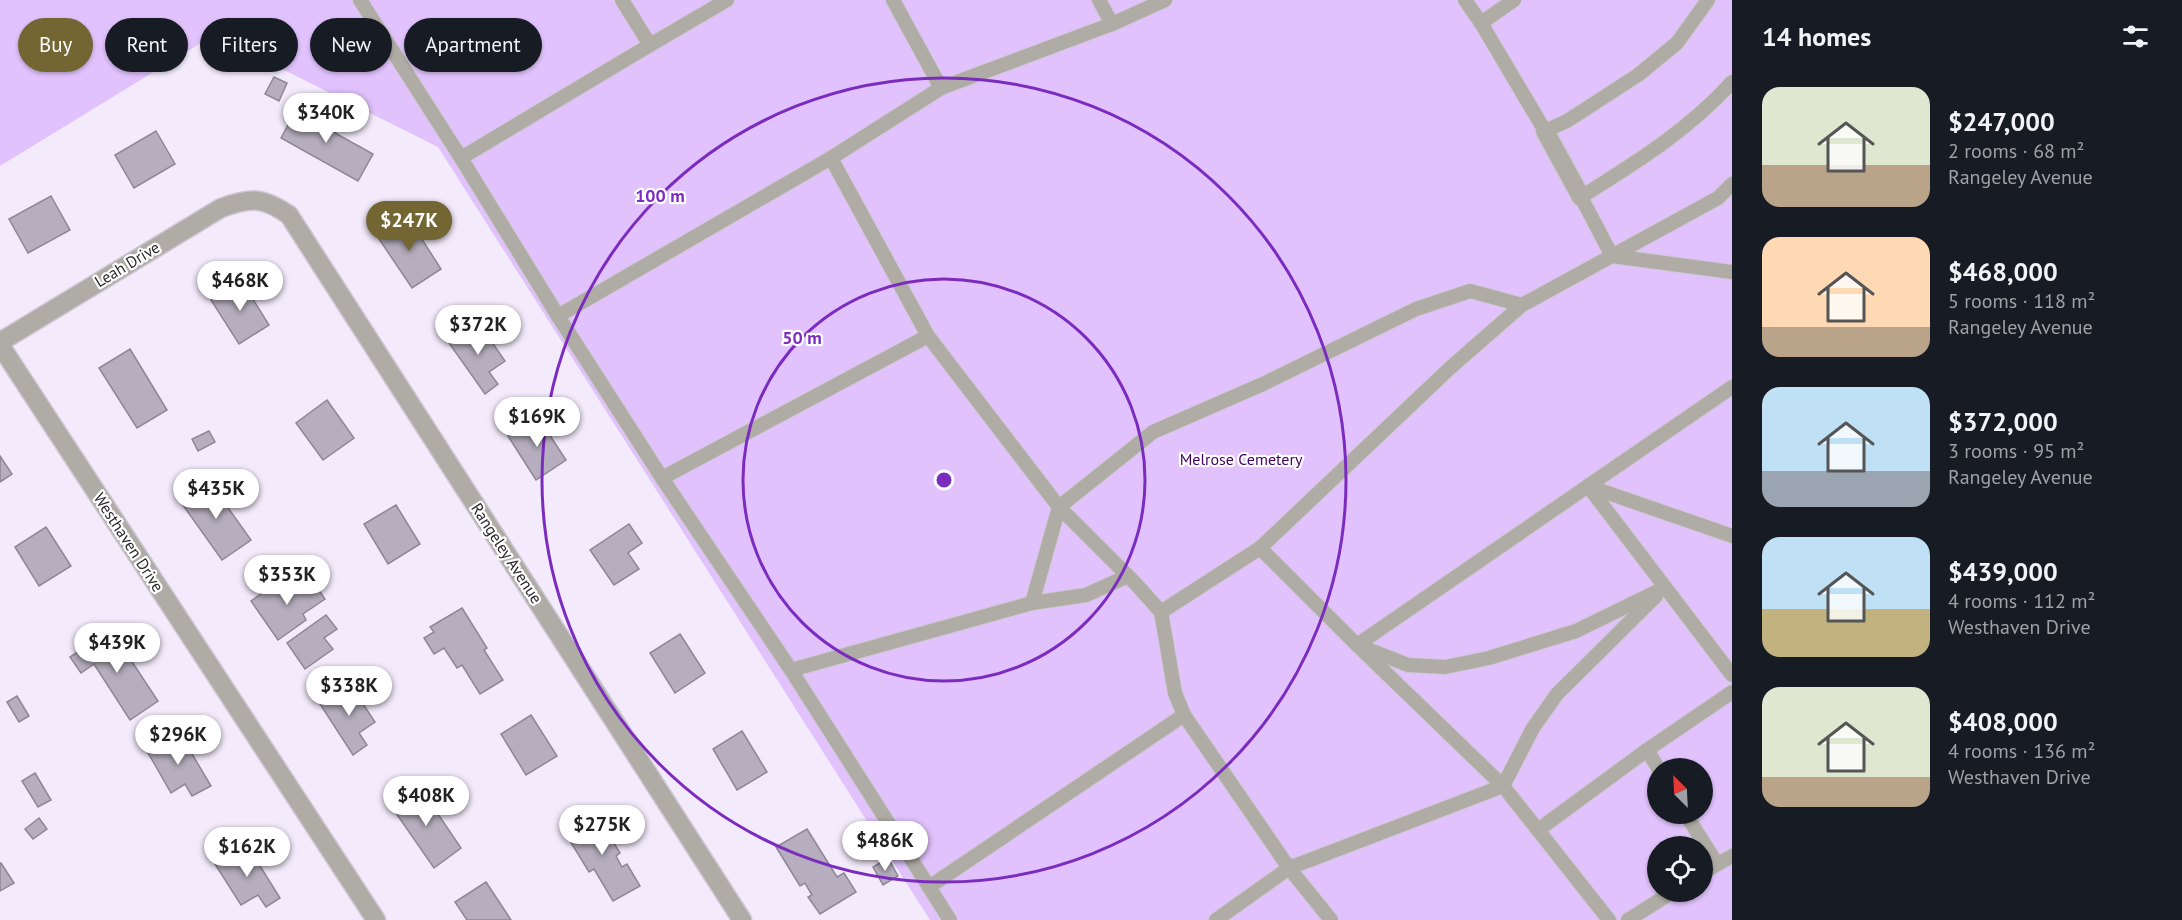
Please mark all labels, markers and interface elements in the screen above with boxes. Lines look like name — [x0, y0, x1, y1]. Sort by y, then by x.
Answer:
chip: Buy — [18, 18, 93, 72]
chip: Rent — [105, 18, 188, 72]
chip: Filters — [200, 18, 298, 72]
chip: New — [310, 18, 392, 72]
chip: Apartment — [404, 18, 542, 72]
text: 14 homes — [1762, 20, 1871, 53]
icon: filters — [2119, 20, 2152, 53]
pin: $340K — [284, 93, 368, 144]
text: $340K — [297, 99, 355, 125]
text: $247,000 — [1948, 105, 2055, 138]
icon: home — [1810, 111, 1882, 183]
text: 2 rooms · 68 m² — [1948, 138, 2084, 164]
text: Rangeley Avenue — [1948, 164, 2093, 190]
text: 100 m — [635, 184, 685, 207]
pin: $247K — [367, 201, 451, 252]
text: $247K — [380, 207, 438, 233]
street label: Leah Drive — [91, 237, 163, 291]
text: $468,000 — [1948, 255, 2058, 288]
pin: $468K — [198, 261, 282, 312]
icon: home — [1810, 261, 1882, 333]
text: $468K — [211, 267, 269, 293]
text: 5 rooms · 118 m² — [1948, 288, 2095, 314]
pin: $372K — [436, 305, 520, 356]
text: $372K — [449, 311, 507, 337]
text: Rangeley Avenue — [1948, 314, 2093, 340]
text: 50 m — [782, 326, 822, 349]
pin: $169K — [495, 397, 579, 448]
text: $169K — [508, 403, 566, 429]
text: $372,000 — [1948, 405, 2058, 438]
icon: home — [1810, 411, 1882, 483]
text: 3 rooms · 95 m² — [1948, 438, 2084, 464]
park label: Melrose Cemetery — [1180, 449, 1303, 469]
text: Rangeley Avenue — [1948, 464, 2093, 490]
pin: $435K — [174, 469, 258, 520]
centre of rings — [934, 470, 954, 490]
text: $435K — [187, 475, 245, 501]
street label: Westhaven Drive — [90, 489, 168, 595]
street label: Rangeley Avenue — [467, 499, 547, 607]
pin: $353K — [245, 555, 329, 606]
text: $439,000 — [1948, 555, 2058, 588]
text: $353K — [258, 561, 316, 587]
icon: home — [1810, 561, 1882, 633]
text: 4 rooms · 112 m² — [1948, 588, 2095, 614]
text: Westhaven Drive — [1948, 614, 2091, 640]
pin: $439K — [75, 623, 159, 674]
text: $439K — [88, 629, 146, 655]
pin: $338K — [307, 666, 391, 717]
text: $338K — [320, 672, 378, 698]
text: $408,000 — [1948, 705, 2058, 738]
icon: home — [1810, 711, 1882, 783]
pin: $296K — [136, 715, 220, 766]
text: $296K — [149, 721, 207, 747]
text: 4 rooms · 136 m² — [1948, 738, 2095, 764]
north arrow — [1647, 758, 1713, 824]
map controls — [1647, 758, 1713, 902]
text: Westhaven Drive — [1948, 764, 2091, 790]
pin: $408K — [384, 776, 468, 827]
text: $408K — [397, 782, 455, 808]
pin: $275K — [560, 805, 644, 856]
text: $275K — [573, 811, 631, 837]
pin: $486K — [843, 821, 927, 872]
pin: $162K — [205, 827, 289, 878]
text: $486K — [856, 827, 914, 853]
text: $162K — [218, 833, 276, 859]
button: locate — [1647, 836, 1713, 902]

